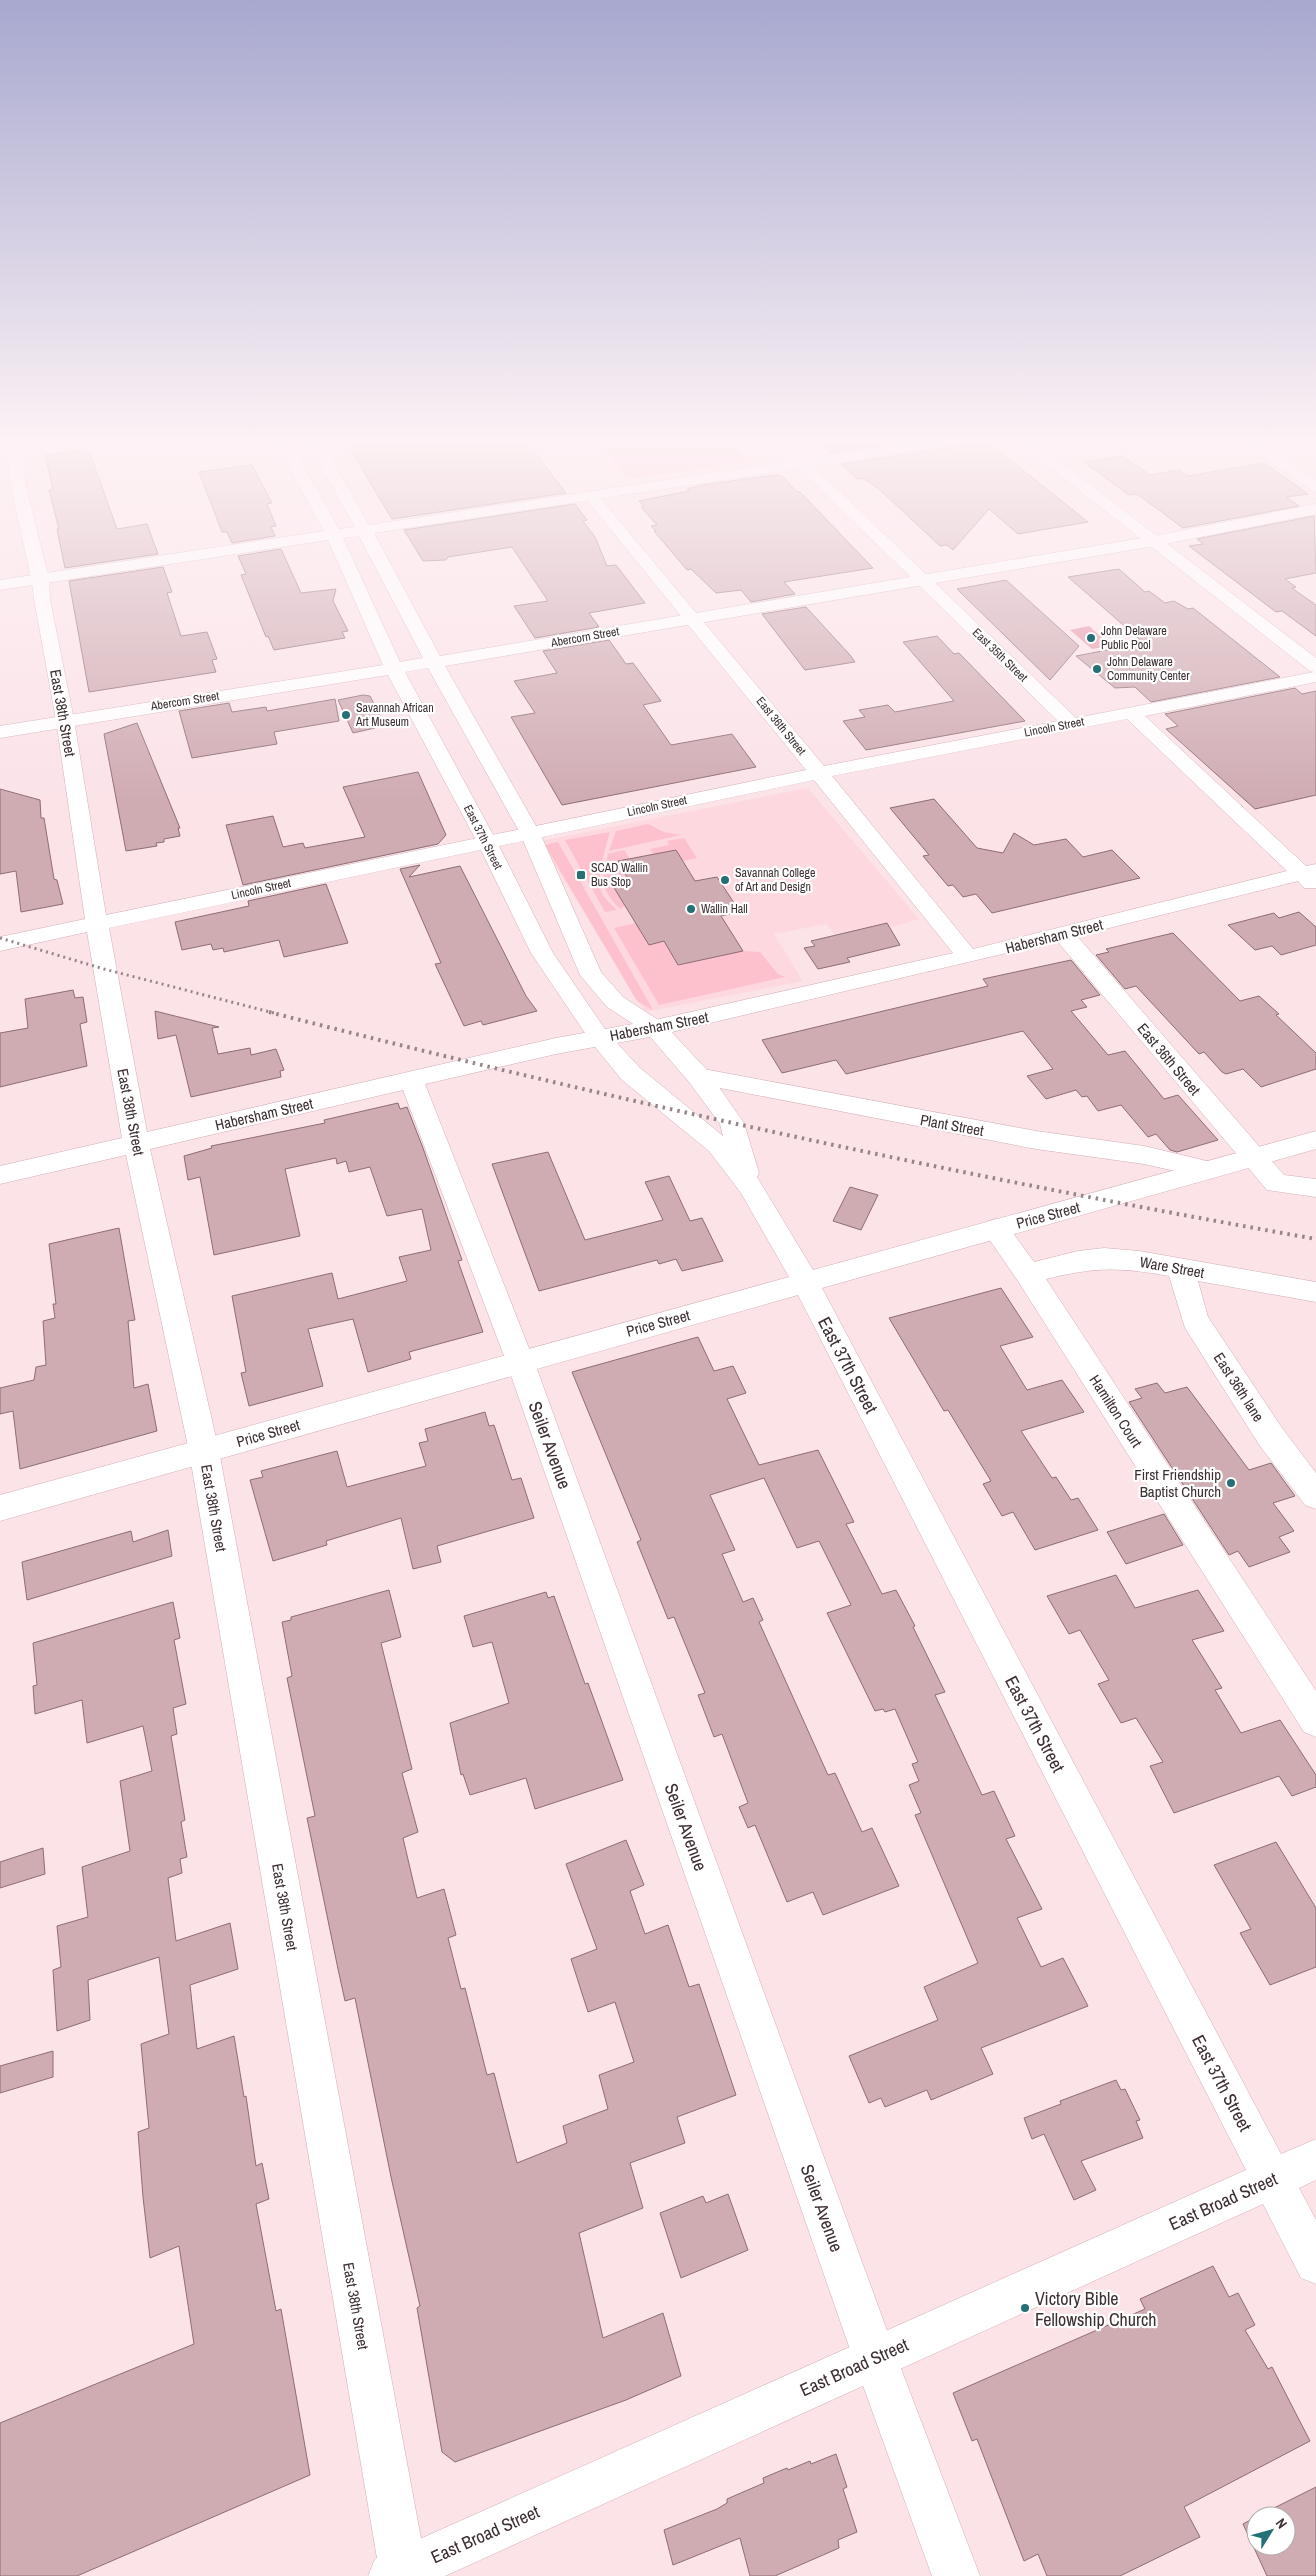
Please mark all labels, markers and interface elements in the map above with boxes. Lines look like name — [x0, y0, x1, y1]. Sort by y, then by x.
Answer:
street label: Abercorn Street — [549, 623, 621, 651]
place label: John Delaware Public Pool — [1101, 623, 1167, 653]
street label: East 35th Street — [969, 625, 1031, 685]
marker: John Delaware Public Pool — [1085, 632, 1097, 644]
place label: John Delaware Community Center — [1107, 654, 1190, 684]
marker: John Delaware Community Center — [1091, 663, 1103, 675]
street label: East 38th Street — [45, 668, 81, 759]
street label: Abercorn Street — [149, 688, 221, 714]
street label: East 36th Street — [753, 694, 810, 759]
place label: Savannah African Art Museum — [355, 700, 434, 730]
marker: Savannah African Art Museum — [340, 709, 352, 721]
street label: Lincoln Street — [1023, 713, 1086, 741]
street label: Lincoln Street — [626, 792, 689, 820]
street label: East 37th Street — [460, 802, 506, 872]
place label: SCAD Wallin Bus Stop — [591, 860, 648, 890]
place label: Savannah College of Art and Design — [735, 865, 815, 895]
marker: SCAD Wallin Bus Stop — [575, 869, 587, 881]
marker: Savannah College of Art and Design — [719, 874, 731, 886]
street label: Lincoln Street — [230, 875, 293, 903]
place label: Wallin Hall — [701, 901, 748, 917]
marker: Wallin Hall — [685, 903, 697, 915]
street label: Habersham Street — [1003, 914, 1106, 958]
street label: Habersham Street — [608, 1006, 711, 1046]
street label: East 36th Street — [1133, 1018, 1206, 1100]
street label: East 38th Street — [112, 1067, 150, 1158]
street label: Habersham Street — [213, 1092, 316, 1135]
street label: Plant Street — [919, 1109, 986, 1141]
street label: Price Street — [1014, 1196, 1083, 1234]
street label: Ware Street — [1138, 1251, 1206, 1283]
street label: Price Street — [624, 1304, 693, 1342]
street label: East 37th Street — [812, 1312, 884, 1418]
street label: East 36th lane — [1209, 1348, 1269, 1426]
street label: Hamilton Court — [1085, 1371, 1148, 1452]
street label: Seiler Avenue — [523, 1398, 577, 1492]
street label: Price Street — [234, 1414, 303, 1452]
street label: East 38th Street — [196, 1463, 232, 1554]
place label: First Friendship Baptist Church — [1134, 1464, 1221, 1502]
marker: First Friendship Baptist Church — [1225, 1477, 1237, 1489]
street label: East 37th Street — [999, 1671, 1071, 1777]
street label: Seiler Avenue — [659, 1780, 713, 1874]
street label: East 38th Street — [267, 1862, 303, 1953]
street label: East 37th Street — [1186, 2030, 1258, 2136]
street label: Seiler Avenue — [795, 2161, 849, 2255]
street label: East Broad Street — [1165, 2166, 1281, 2236]
street label: East 38th Street — [338, 2261, 374, 2352]
place label: Victory Bible Fellowship Church — [1035, 2286, 1157, 2332]
marker: Victory Bible Fellowship Church — [1019, 2302, 1031, 2314]
street label: East Broad Street — [796, 2332, 912, 2402]
street label: East Broad Street — [427, 2499, 543, 2569]
north arrow — [1246, 2506, 1296, 2556]
text: N — [1272, 2514, 1291, 2532]

